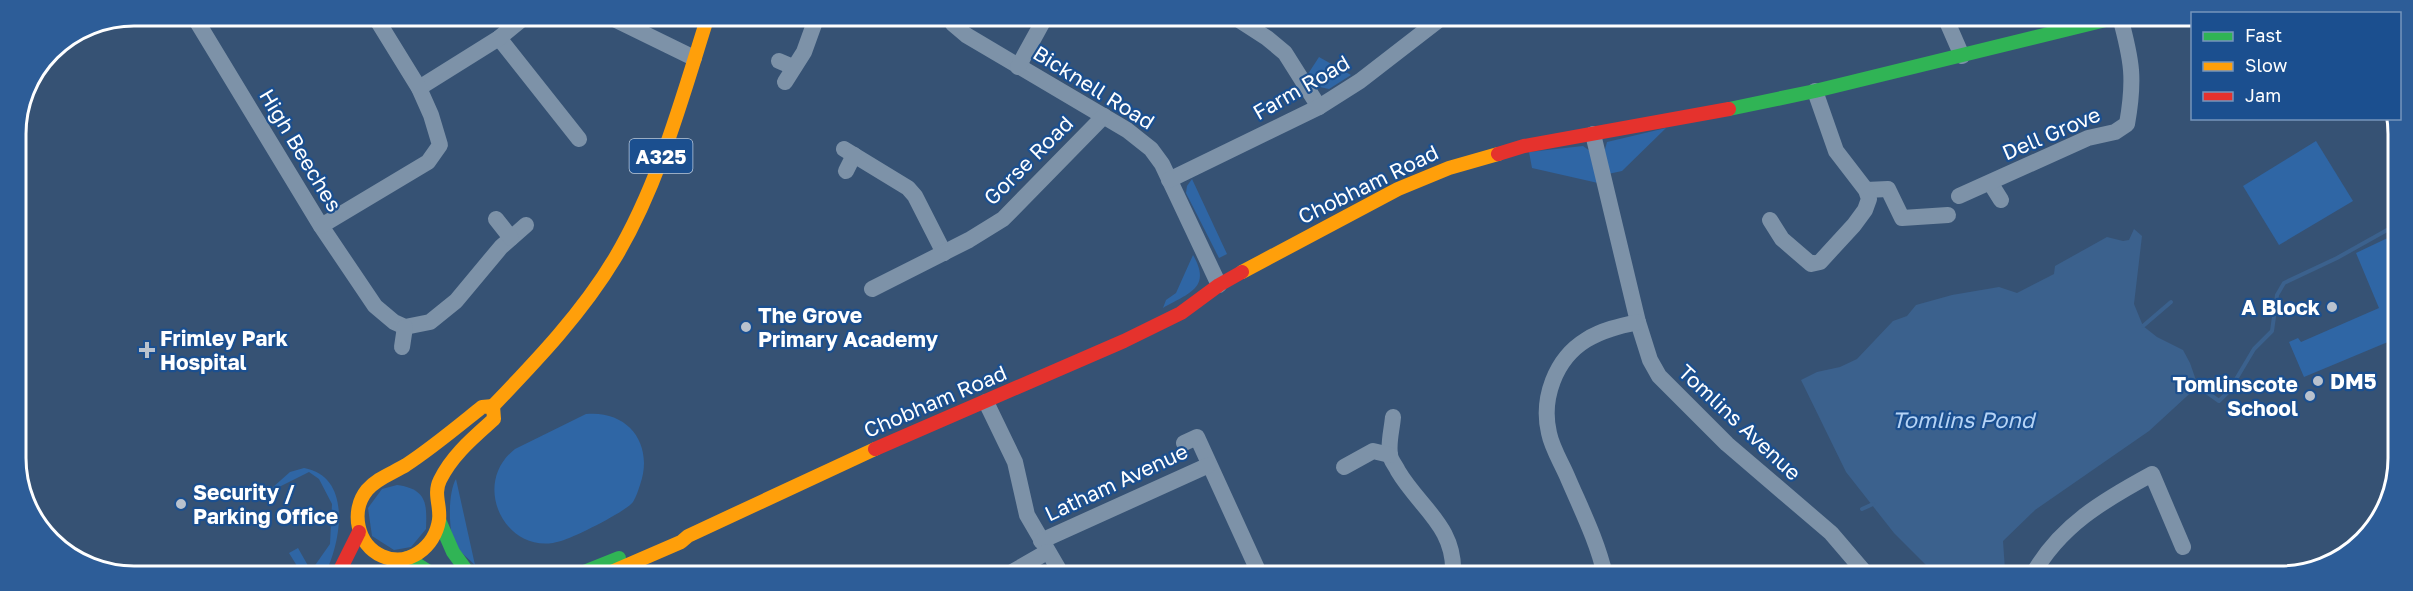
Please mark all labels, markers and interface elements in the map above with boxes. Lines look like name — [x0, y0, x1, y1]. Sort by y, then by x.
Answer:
legend — [2191, 12, 2401, 120]
text: Fast — [2245, 24, 2282, 46]
street label: Bicknell Road — [1028, 39, 1160, 135]
street label: Farm Road — [1248, 49, 1354, 125]
text: Slow — [2245, 54, 2288, 76]
street label: High Beeches — [254, 84, 348, 216]
text: Jam — [2245, 84, 2281, 106]
street label: Dell Grove — [1998, 101, 2104, 165]
street label: Gorse Road — [978, 110, 1078, 210]
road number: A325 — [630, 139, 692, 173]
street label: Chobham Road — [1294, 139, 1442, 229]
place label: A Block — [2241, 294, 2320, 320]
marker: A Block — [2325, 300, 2339, 314]
place label: The Grove Primary Academy — [758, 302, 938, 352]
marker: The Grove Primary Academy — [739, 320, 753, 334]
place label: Frimley Park Hospital — [160, 325, 288, 375]
marker: Frimley Park Hospital — [138, 341, 156, 359]
street label: Chobham Road — [860, 359, 1010, 443]
street label: Tomlins Avenue — [1673, 359, 1807, 485]
place label: DM5 — [2330, 368, 2377, 394]
place label: Tomlinscote School — [2172, 371, 2298, 421]
marker: DM5 — [2311, 374, 2325, 388]
marker: Tomlinscote School — [2303, 389, 2317, 403]
water label: Tomlins Pond — [1892, 406, 2037, 433]
street label: Latham Avenue — [1040, 437, 1192, 527]
place label: Security / Parking Office — [193, 479, 338, 529]
marker: Security / Parking Office — [174, 497, 188, 511]

